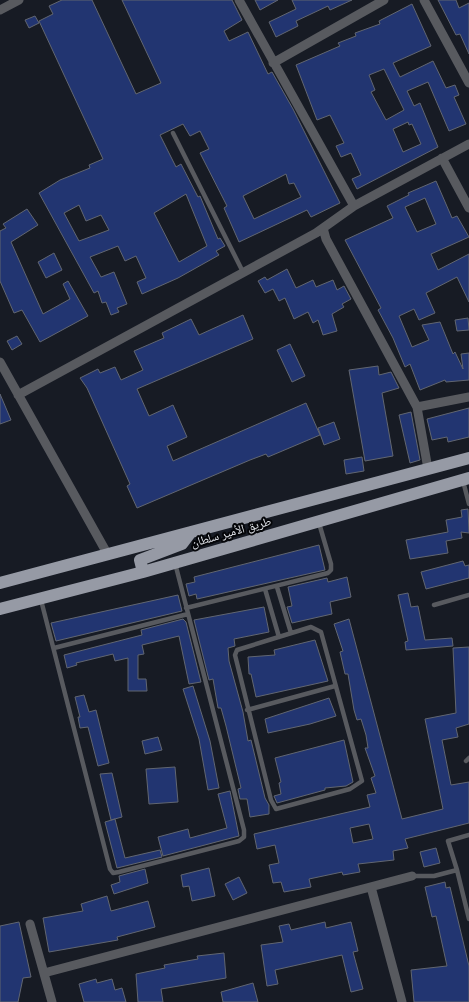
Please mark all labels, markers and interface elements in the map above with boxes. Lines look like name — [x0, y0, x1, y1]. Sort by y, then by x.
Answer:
street label: طريق الأمير سلطان — [189, 514, 273, 550]

